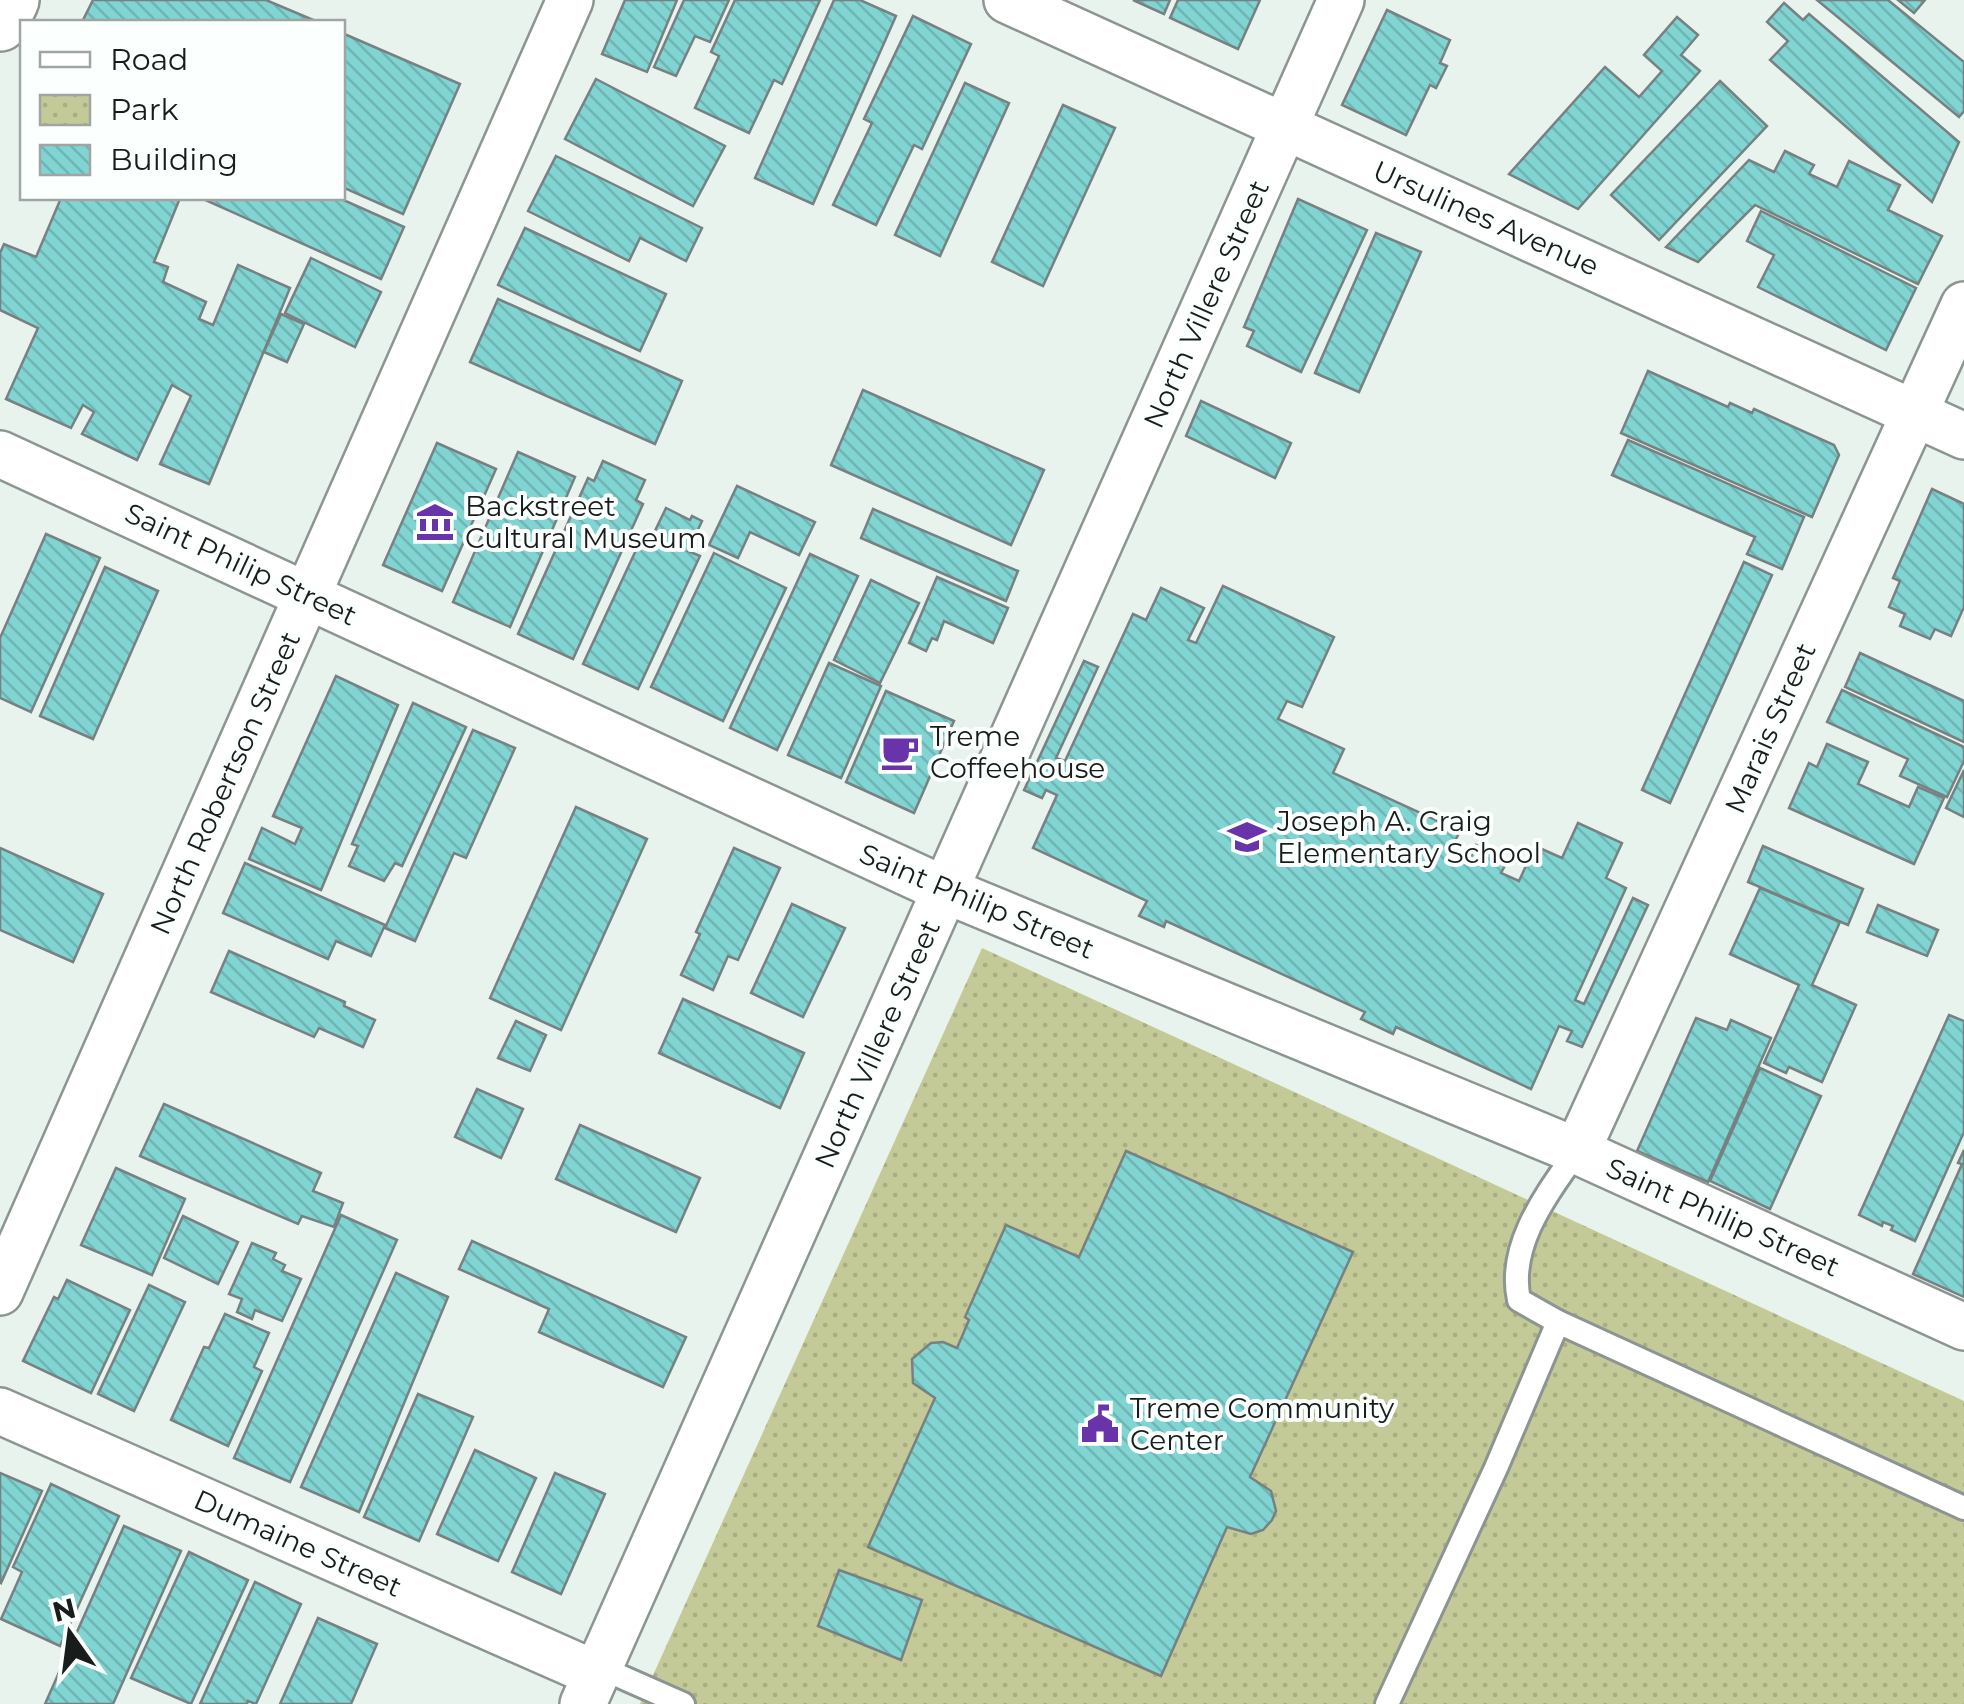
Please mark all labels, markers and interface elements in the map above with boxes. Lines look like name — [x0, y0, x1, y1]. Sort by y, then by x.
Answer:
legend — [20, 20, 345, 200]
text: Road — [110, 41, 188, 78]
text: Park — [110, 91, 179, 128]
text: Building — [110, 141, 238, 178]
street label: Ursulines Avenue — [1368, 153, 1604, 283]
street label: North Villere Street — [1136, 175, 1276, 433]
place label: Backstreet Cultural Museum — [465, 489, 707, 555]
street label: Saint Philip Street — [120, 495, 362, 633]
museum icon: Backstreet Cultural Museum — [414, 501, 456, 543]
street label: North Robertson Street — [143, 626, 307, 940]
street label: Marais Street — [1717, 637, 1823, 819]
place label: Treme Coffeehouse — [930, 719, 1105, 785]
cafe icon: Treme Coffeehouse — [879, 731, 921, 773]
place label: Joseph A. Craig Elementary School — [1276, 804, 1541, 870]
school or university icon: Joseph A. Craig Elementary School — [1226, 816, 1268, 858]
street label: Saint Philip Street — [855, 836, 1099, 966]
street label: North Villere Street — [807, 915, 947, 1173]
street label: Saint Philip Street — [1601, 1150, 1845, 1284]
place label: Treme Community Center — [1130, 1391, 1395, 1457]
public building icon: Treme Community Center — [1079, 1403, 1121, 1445]
street label: Dumaine Street — [189, 1482, 407, 1604]
north arrow — [20, 1584, 120, 1684]
text: N — [49, 1591, 79, 1629]

